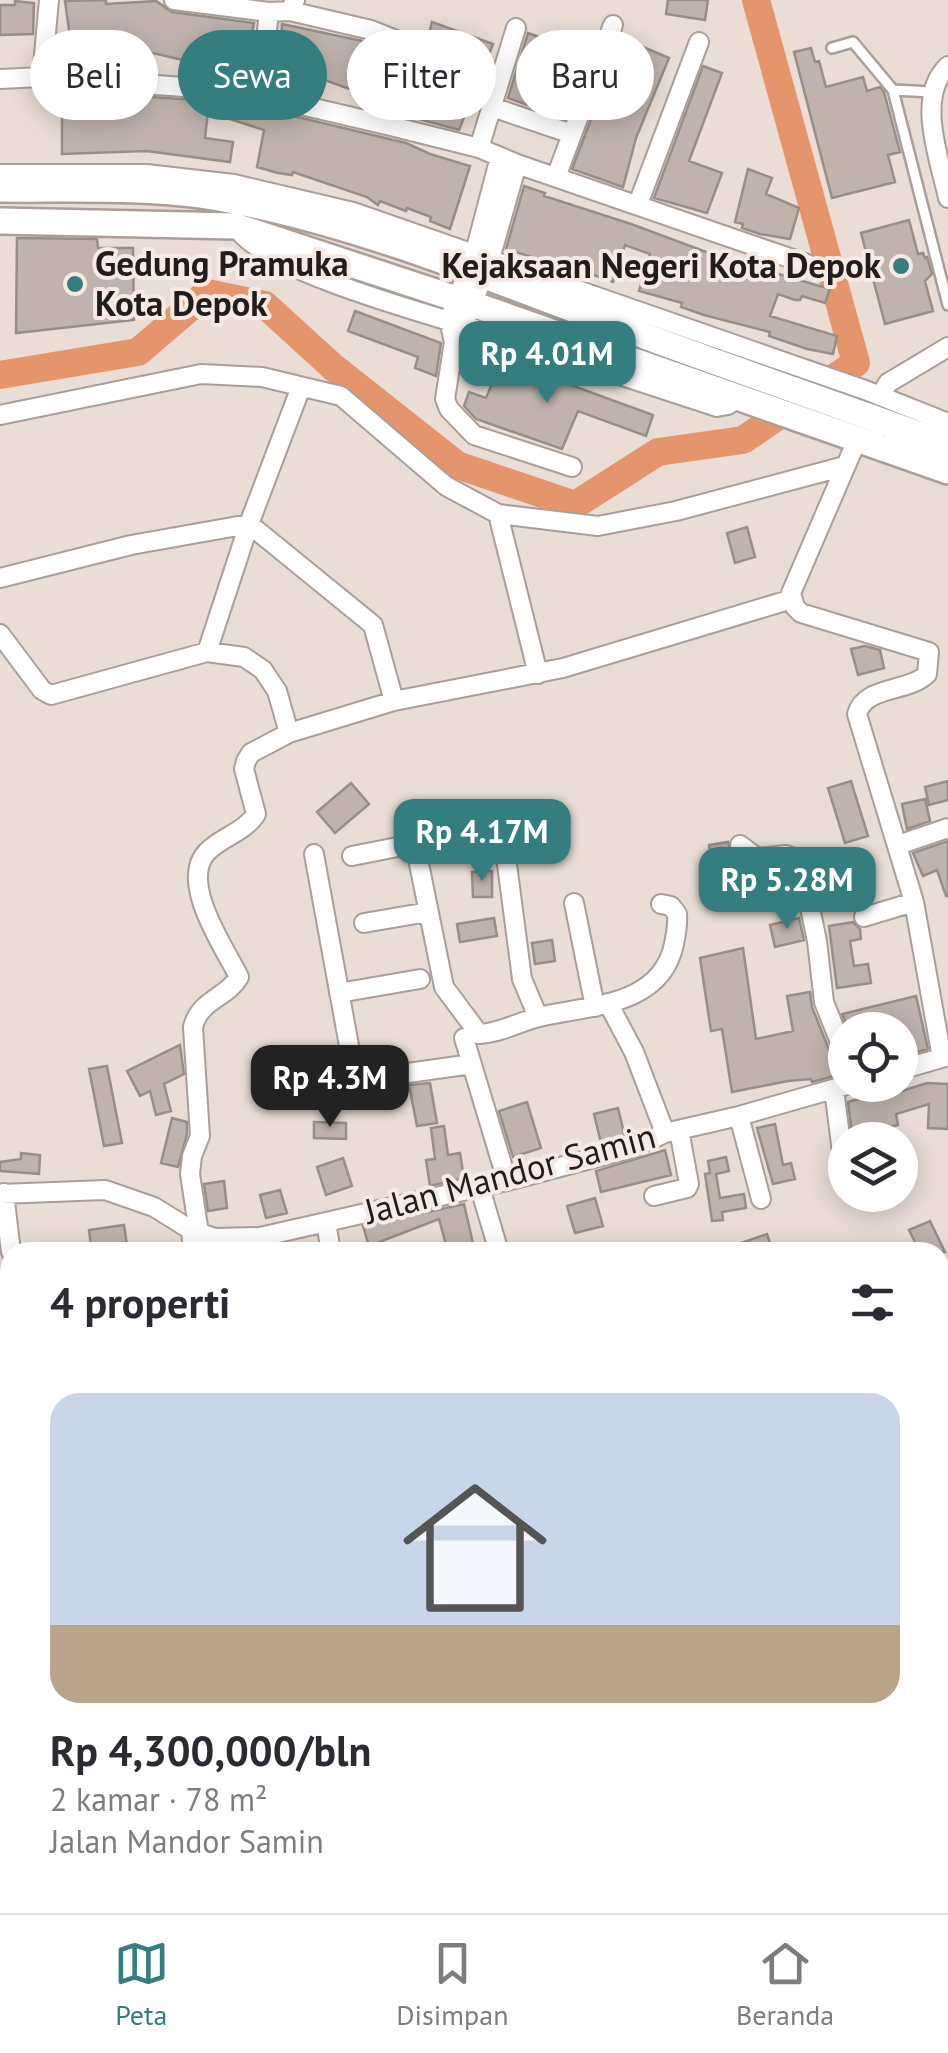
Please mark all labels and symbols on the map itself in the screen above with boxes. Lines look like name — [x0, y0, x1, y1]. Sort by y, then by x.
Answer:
place label: Gedung Pramuka Kota Depok — [95, 240, 349, 326]
place label: Kejaksaan Negeri Kota Depok — [442, 242, 882, 288]
marker: Kejaksaan Negeri Kota Depok — [890, 255, 912, 277]
marker: Gedung Pramuka Kota Depok — [64, 273, 86, 295]
pin: Rp 4.01M — [444, 321, 650, 406]
pin: Rp 4.17M — [379, 799, 585, 884]
pin: Rp 5.28M — [684, 847, 890, 932]
pin: Rp 4.3M — [238, 1045, 422, 1130]
street label: Jalan Mandor Samin — [357, 1112, 660, 1235]

